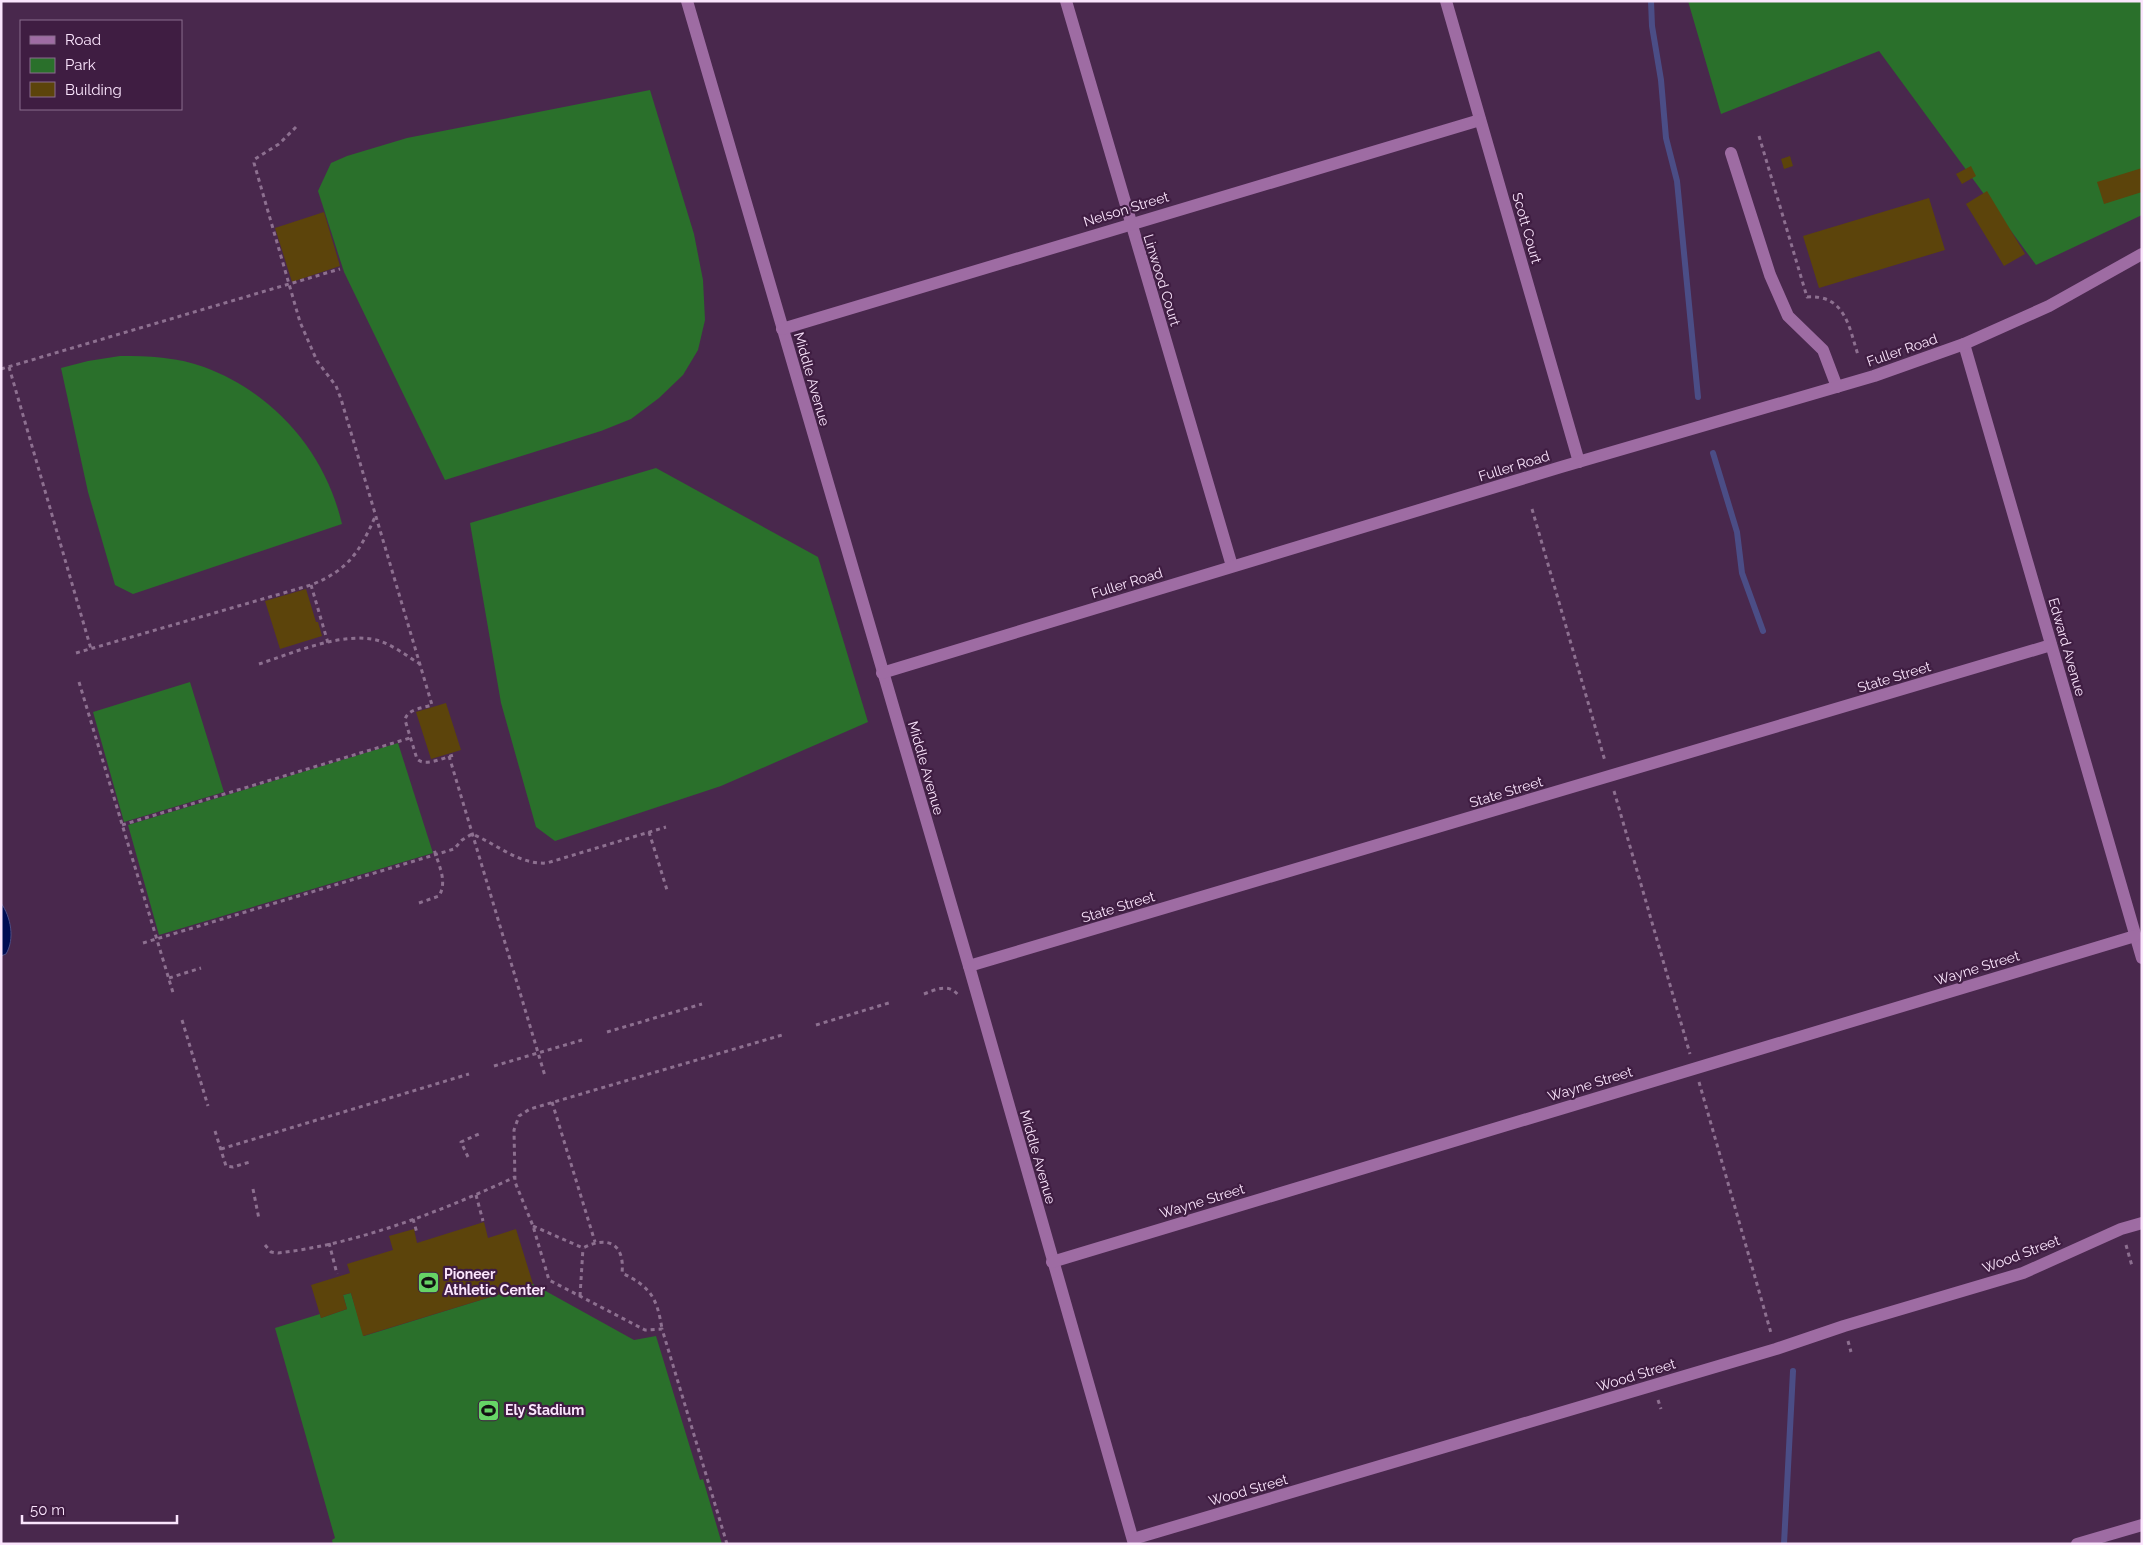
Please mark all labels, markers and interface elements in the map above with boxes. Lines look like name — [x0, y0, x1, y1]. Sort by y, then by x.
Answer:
legend — [20, 20, 182, 110]
text: Road — [65, 31, 101, 49]
text: Park — [65, 56, 96, 74]
text: Building — [65, 81, 122, 99]
street label: Nelson Street — [1081, 188, 1171, 230]
street label: Scott Court — [1509, 191, 1545, 266]
street label: Linwood Court — [1140, 232, 1184, 328]
street label: Middle Avenue — [791, 330, 833, 428]
street label: Fuller Road — [1865, 330, 1939, 370]
street label: Fuller Road — [1476, 448, 1552, 484]
street label: Fuller Road — [1089, 565, 1165, 601]
street label: Edward Avenue — [2045, 596, 2089, 698]
street label: State Street — [1855, 658, 1933, 696]
street label: Middle Avenue — [905, 719, 947, 817]
street label: State Street — [1467, 773, 1545, 811]
street label: State Street — [1079, 888, 1157, 926]
street label: Wayne Street — [1933, 947, 2022, 988]
street label: Wayne Street — [1546, 1063, 1635, 1104]
street label: Middle Avenue — [1017, 1108, 1059, 1206]
street label: Wayne Street — [1158, 1180, 1247, 1221]
street label: Wood Street — [1980, 1232, 2062, 1276]
place label: Pioneer Athletic Center — [444, 1266, 546, 1298]
sports icon: Pioneer Athletic Center — [416, 1270, 440, 1294]
street label: Wood Street — [1595, 1355, 1678, 1395]
sports icon: Ely Stadium — [477, 1398, 501, 1422]
place label: Ely Stadium — [505, 1402, 584, 1418]
street label: Wood Street — [1207, 1471, 1290, 1509]
scale bar — [22, 1492, 178, 1524]
text: 50 m — [30, 1501, 65, 1519]

